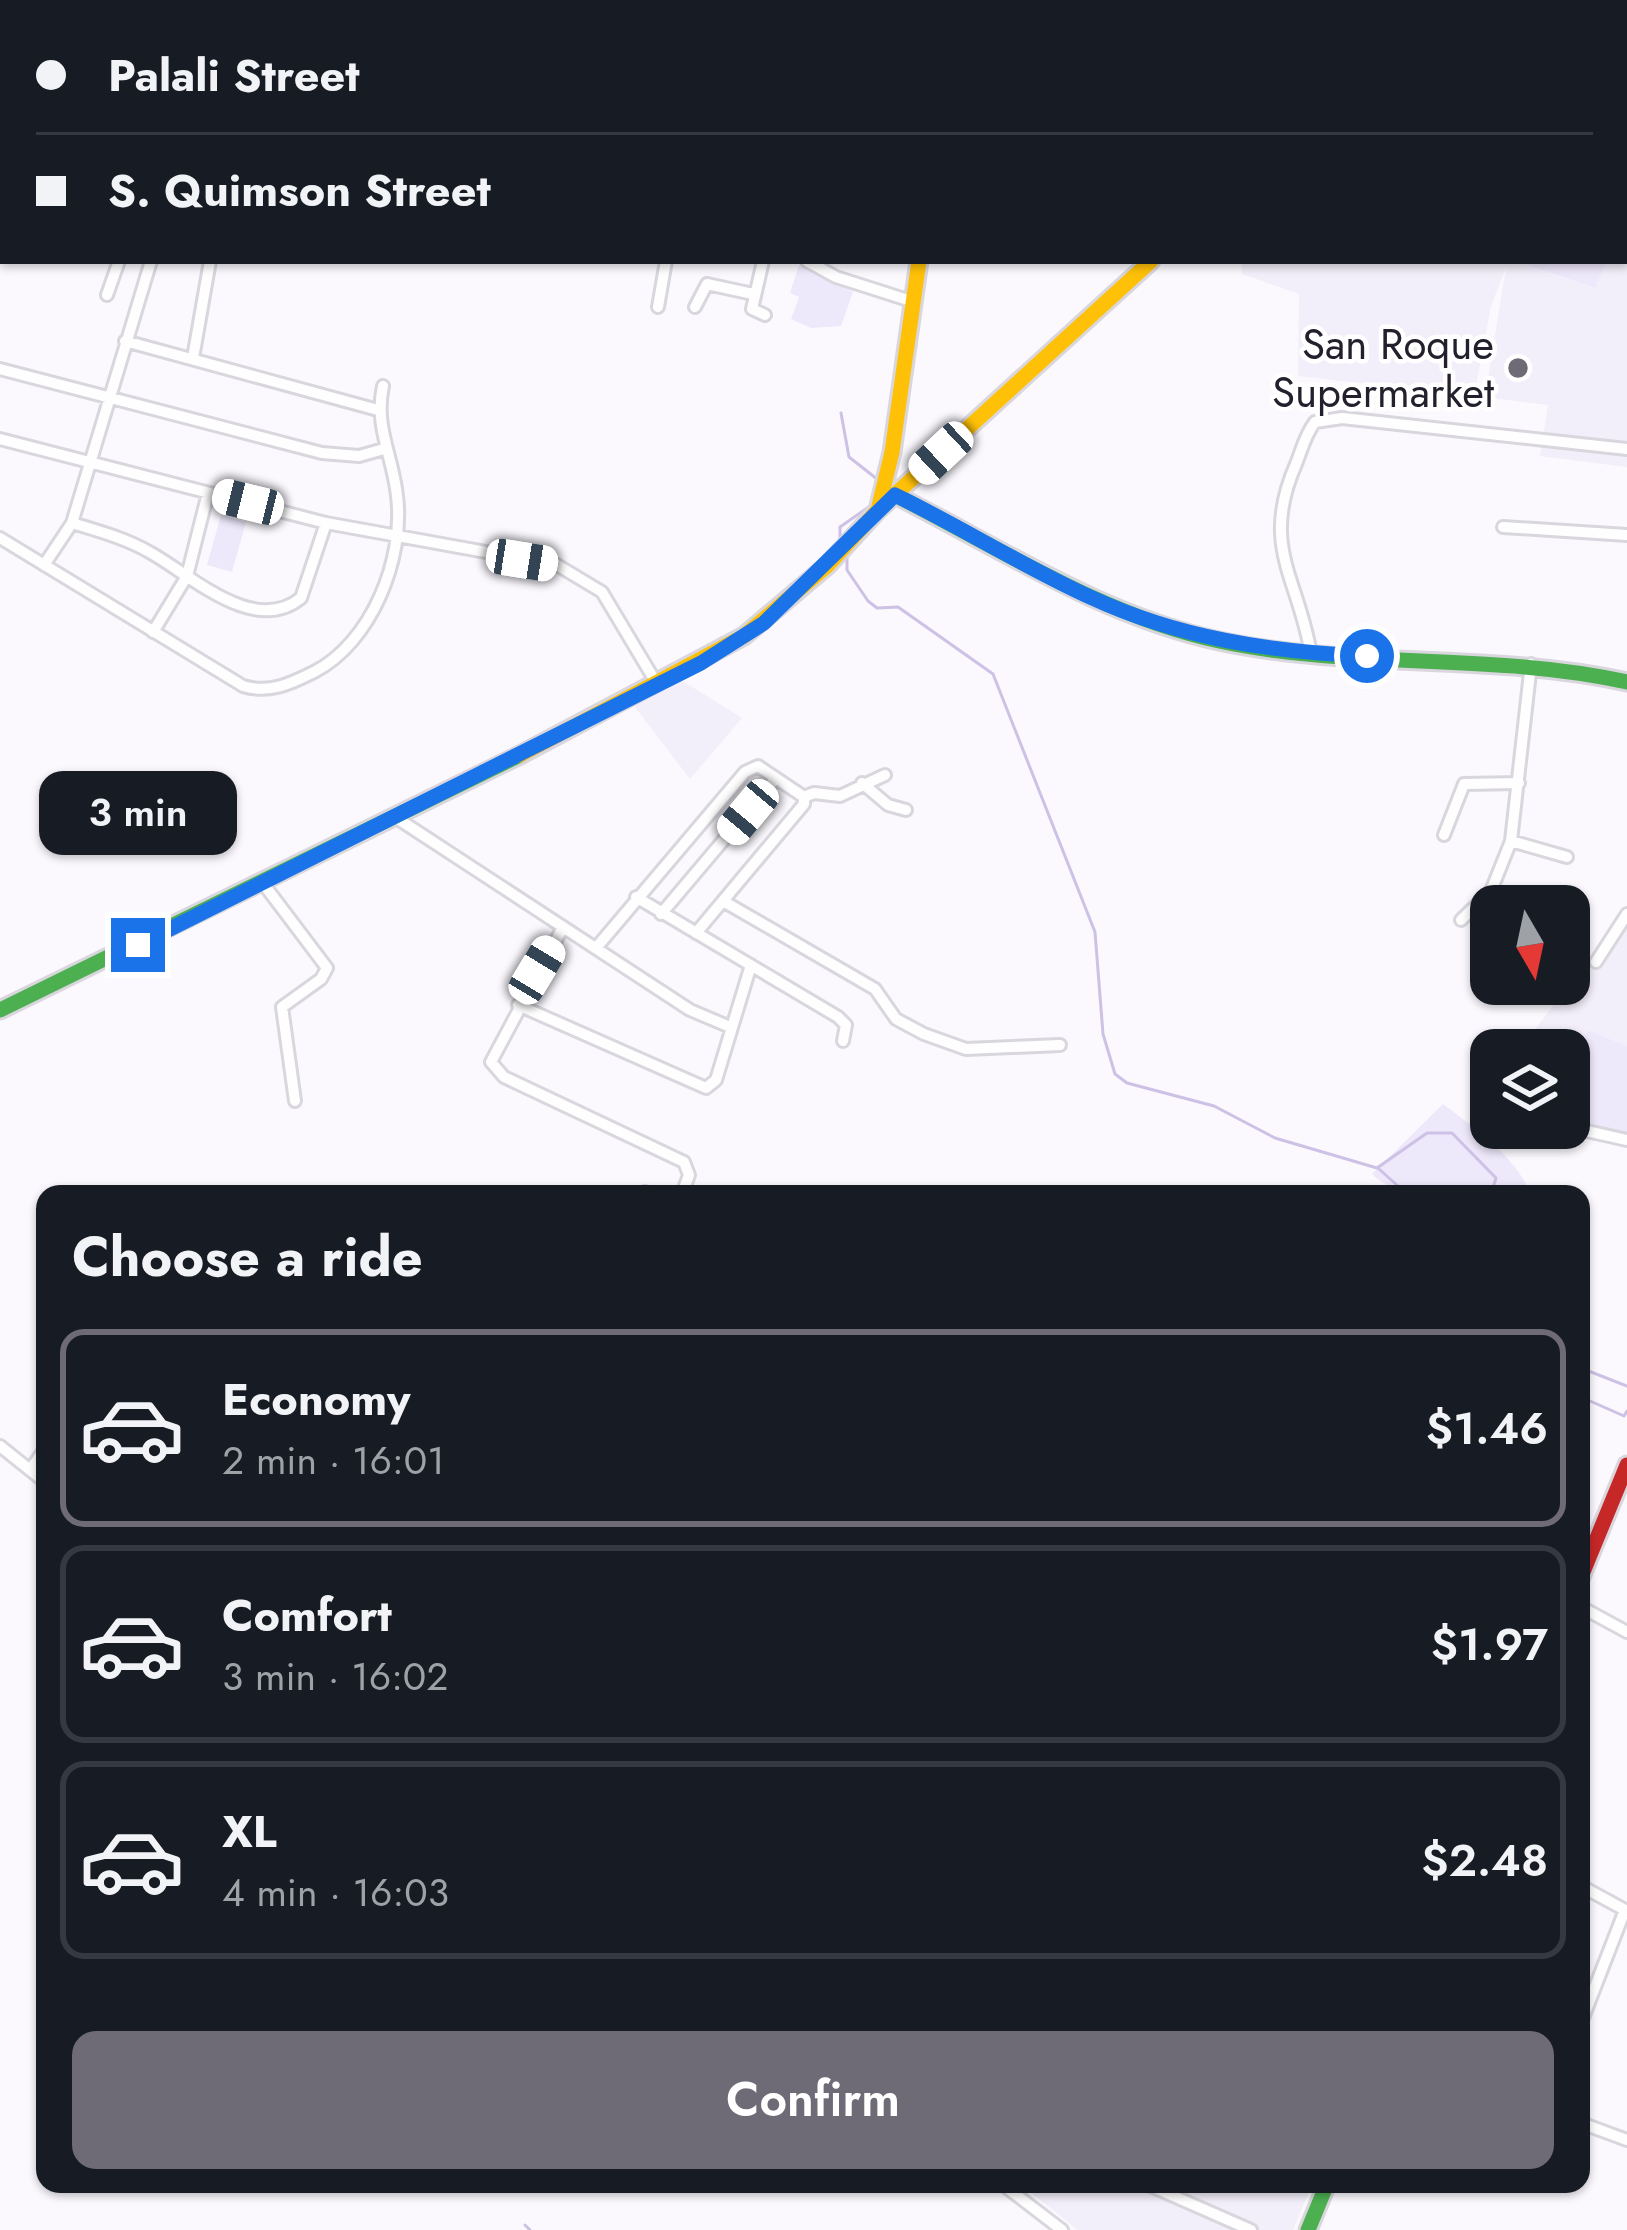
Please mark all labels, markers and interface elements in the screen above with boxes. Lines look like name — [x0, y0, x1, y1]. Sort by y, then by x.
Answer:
text: Palali Street — [108, 43, 360, 108]
text: S. Quimson Street — [108, 158, 491, 223]
place label: San Roque Supermarket — [1272, 314, 1494, 423]
marker: San Roque Supermarket — [1505, 355, 1531, 381]
car — [902, 415, 980, 491]
car — [209, 476, 287, 528]
car — [484, 537, 560, 583]
route start — [1340, 629, 1394, 683]
callout: 3 min — [39, 771, 237, 855]
car — [711, 773, 785, 851]
text: 3 min — [89, 784, 187, 841]
north arrow — [1470, 885, 1590, 1005]
map controls — [1470, 885, 1590, 1149]
route end — [111, 918, 165, 972]
car — [503, 930, 571, 1010]
button: layers — [1470, 1029, 1590, 1149]
text: Choose a ride — [72, 1218, 423, 1296]
text: Economy — [222, 1367, 410, 1432]
icon: car — [78, 1374, 186, 1482]
text: $1.46 — [1426, 1396, 1548, 1461]
text: 2 min · 16:01 — [222, 1432, 445, 1489]
text: Comfort — [222, 1583, 392, 1648]
icon: car — [78, 1590, 186, 1698]
text: $1.97 — [1431, 1612, 1548, 1677]
text: 3 min · 16:02 — [222, 1648, 448, 1705]
text: XL — [222, 1799, 277, 1864]
icon: car — [78, 1806, 186, 1914]
text: $2.48 — [1421, 1828, 1548, 1893]
text: 4 min · 16:03 — [222, 1864, 449, 1921]
button: Confirm — [72, 2031, 1554, 2169]

